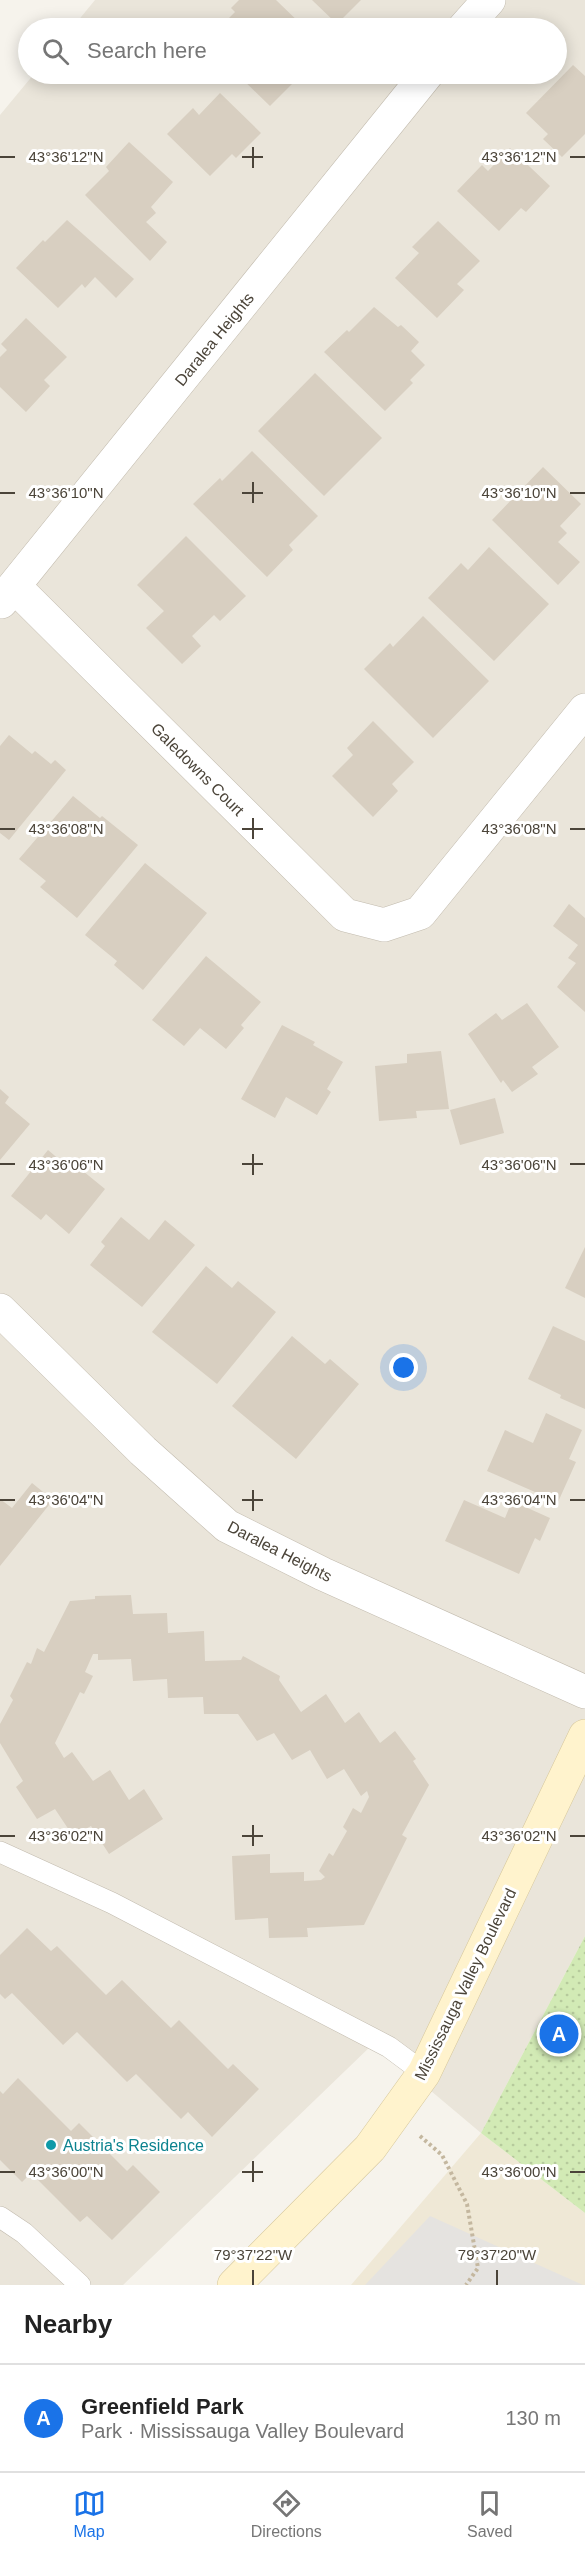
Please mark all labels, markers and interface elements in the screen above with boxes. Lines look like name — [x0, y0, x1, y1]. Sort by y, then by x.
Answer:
search box — [18, 18, 567, 84]
icon: search — [39, 35, 72, 68]
text: Search here — [87, 38, 207, 63]
text: 43°36'12"N — [28, 148, 104, 165]
text: 43°36'12"N — [481, 148, 557, 165]
street label: Daralea Heights — [172, 289, 257, 389]
text: 43°36'10"N — [28, 484, 104, 501]
text: 43°36'10"N — [481, 484, 557, 501]
street label: Galedowns Court — [148, 720, 248, 819]
text: 43°36'08"N — [28, 820, 104, 837]
text: 43°36'08"N — [481, 820, 557, 837]
text: 43°36'06"N — [28, 1156, 104, 1173]
text: 43°36'06"N — [481, 1156, 557, 1173]
your location — [389, 1353, 418, 1382]
text: 43°36'04"N — [28, 1491, 104, 1508]
text: 43°36'04"N — [481, 1491, 557, 1508]
street label: Daralea Heights — [225, 1518, 335, 1585]
text: 43°36'02"N — [28, 1827, 104, 1844]
text: 43°36'02"N — [481, 1827, 557, 1844]
street label: Mississauga Valley Boulevard — [411, 1886, 519, 2083]
pin: A — [540, 2012, 578, 2056]
place label: Austria's Residence — [63, 2137, 204, 2154]
marker: Austria's Residence — [44, 2138, 58, 2152]
text: 43°36'00"N — [28, 2163, 104, 2180]
text: 43°36'00"N — [481, 2163, 557, 2180]
text: 79°37'22"W — [214, 2246, 293, 2263]
text: 79°37'20"W — [458, 2246, 537, 2263]
text: Nearby — [24, 2309, 112, 2339]
text: Greenfield Park — [81, 2394, 244, 2419]
text: A — [36, 2407, 51, 2429]
text: 130 m — [505, 2407, 561, 2429]
text: Park · Mississauga Valley Boulevard — [81, 2420, 404, 2442]
tab: Map — [73, 2487, 106, 2541]
tab: Directions — [251, 2487, 322, 2541]
tab: Saved — [467, 2487, 512, 2541]

